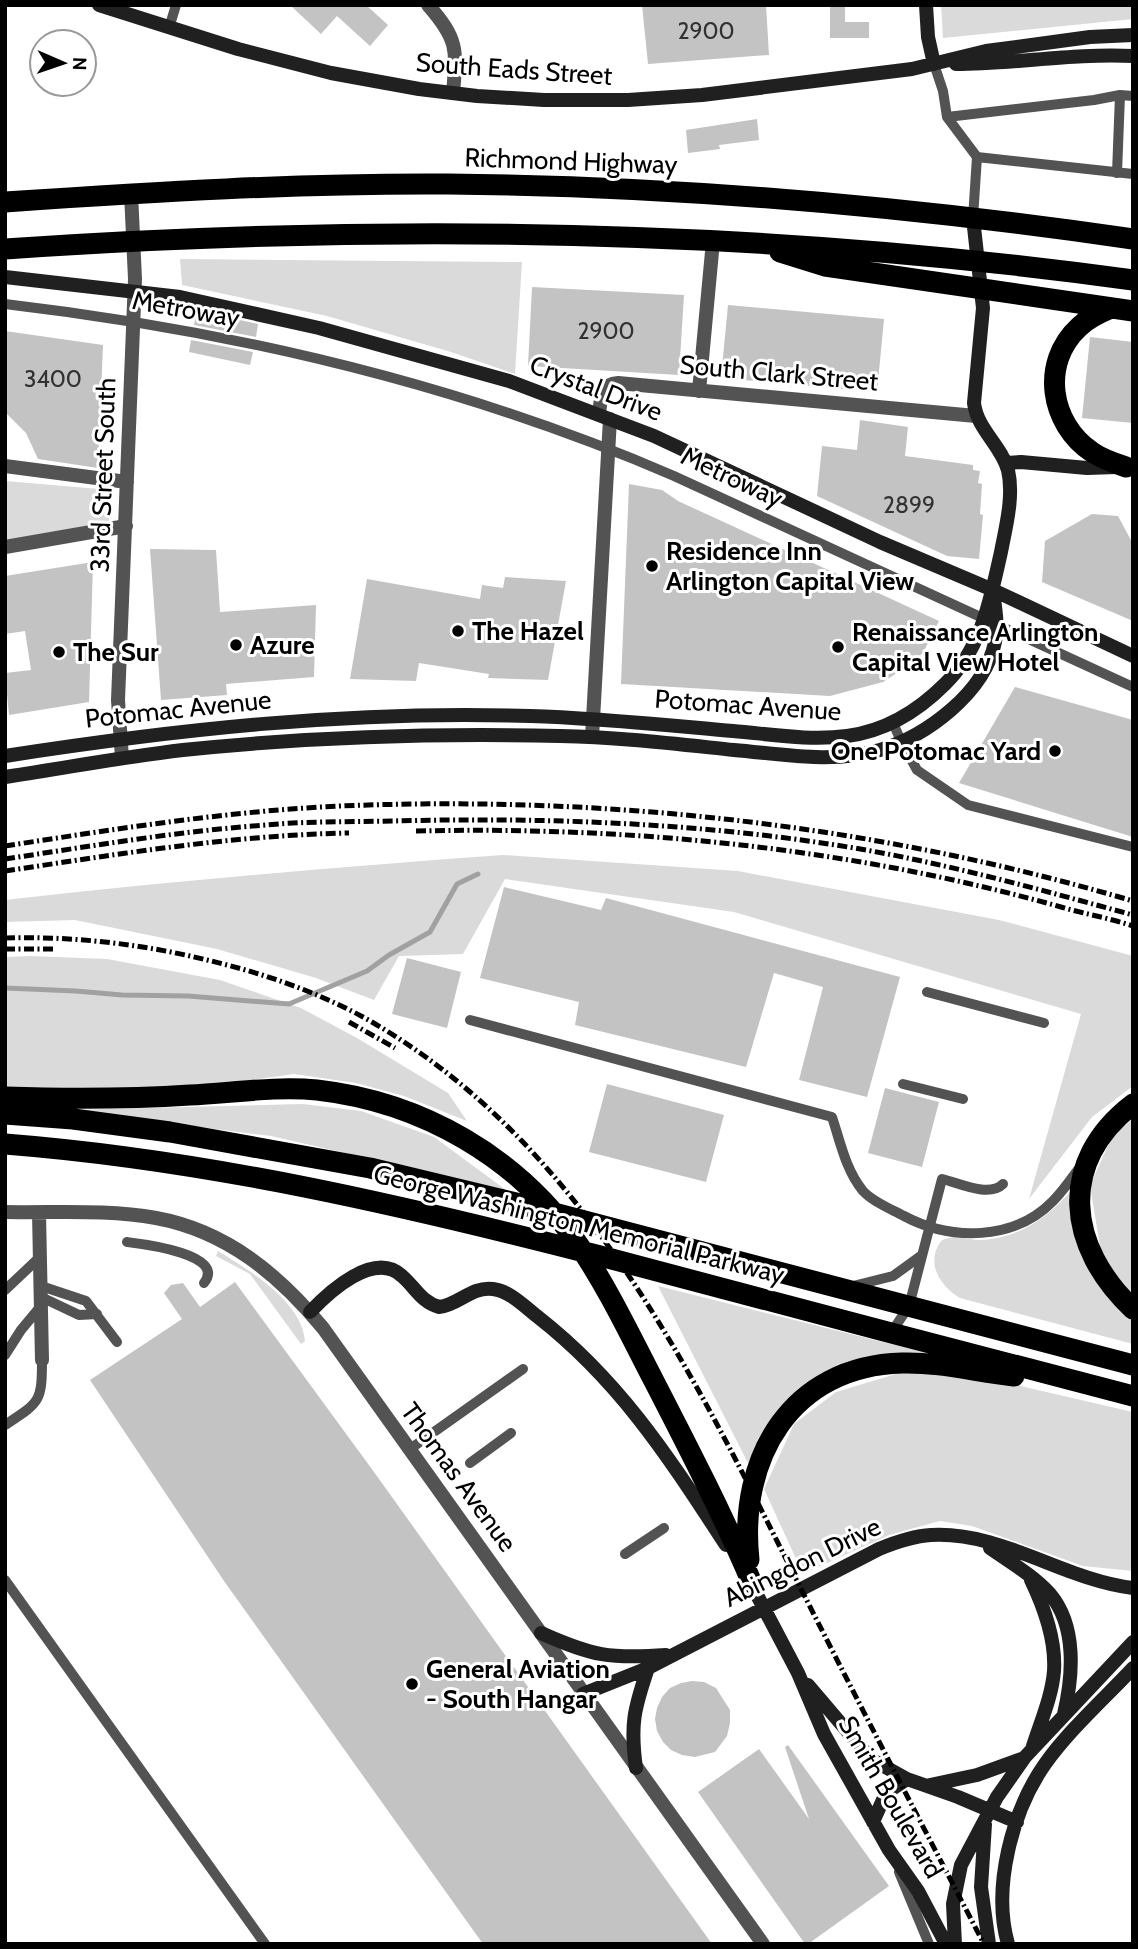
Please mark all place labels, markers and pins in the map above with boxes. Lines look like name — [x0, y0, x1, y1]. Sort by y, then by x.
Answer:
place label: Residence Inn Arlington Capital View — [666, 535, 914, 597]
marker: Residence Inn Arlington Capital View — [644, 558, 660, 574]
place label: The Hazel — [472, 615, 584, 647]
place label: Renaissance Arlington Capital View Hotel — [852, 616, 1098, 678]
marker: The Hazel — [450, 623, 466, 639]
place label: Azure — [250, 629, 315, 661]
place label: The Sur — [73, 636, 159, 668]
marker: Azure — [228, 637, 244, 653]
marker: Renaissance Arlington Capital View Hotel — [830, 639, 846, 655]
marker: The Sur — [51, 644, 67, 660]
place label: One Potomac Yard — [831, 735, 1041, 767]
marker: One Potomac Yard — [1047, 743, 1063, 759]
place label: General Aviation - South Hangar — [426, 1653, 610, 1715]
marker: General Aviation - South Hangar — [404, 1676, 420, 1692]

